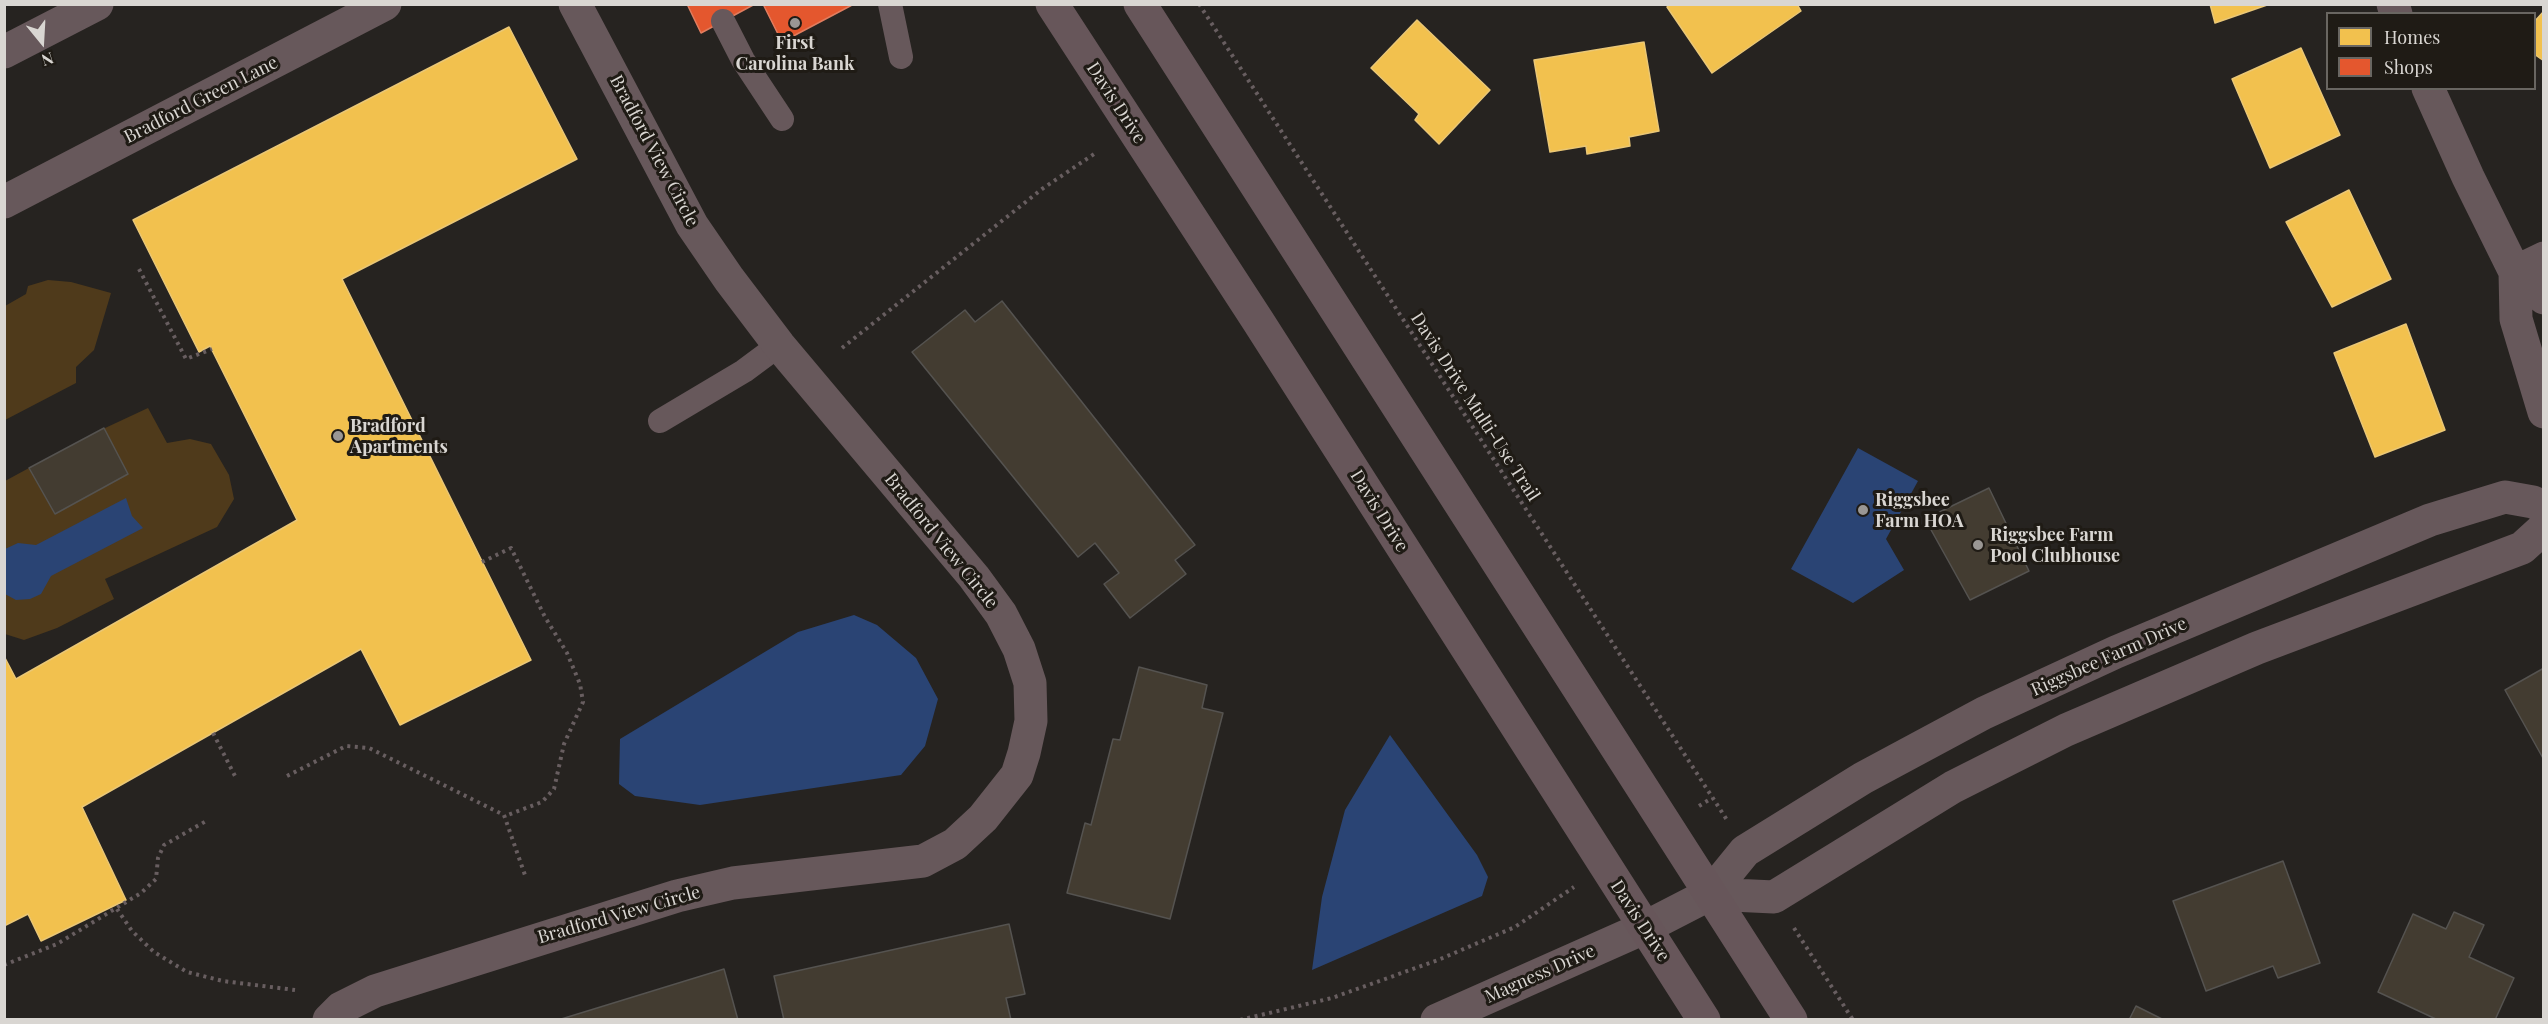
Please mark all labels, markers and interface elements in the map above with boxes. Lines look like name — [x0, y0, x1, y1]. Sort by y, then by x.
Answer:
north arrow — [12, 12, 72, 72]
legend — [2326, 12, 2536, 90]
marker: First Carolina Bank — [788, 16, 802, 30]
text: Homes — [2384, 25, 2440, 49]
place label: First Carolina Bank — [736, 32, 854, 74]
text: N — [39, 48, 56, 71]
street label: Bradford Green Lane — [120, 52, 282, 148]
text: Shops — [2384, 55, 2433, 79]
street label: Davis Drive — [1082, 58, 1150, 148]
street label: Bradford View Circle — [605, 72, 703, 230]
street label: Davis Drive Multi-Use Trail — [1406, 309, 1544, 505]
place label: Bradford Apartments — [350, 415, 448, 458]
marker: Bradford Apartments — [331, 429, 345, 443]
street label: Davis Drive — [1345, 466, 1413, 556]
street label: Bradford View Circle — [880, 469, 1002, 613]
place label: Riggsbee Farm HOA — [1875, 489, 1964, 532]
marker: Riggsbee Farm HOA — [1856, 503, 1870, 517]
place label: Riggsbee Farm Pool Clubhouse — [1990, 524, 2120, 566]
marker: Riggsbee Farm Pool Clubhouse — [1971, 538, 1985, 552]
street label: Riggsbee Farm Drive — [2028, 613, 2190, 701]
street label: Davis Drive — [1606, 876, 1674, 966]
street label: Bradford View Circle — [535, 881, 703, 949]
street label: Magness Drive — [1481, 940, 1599, 1008]

